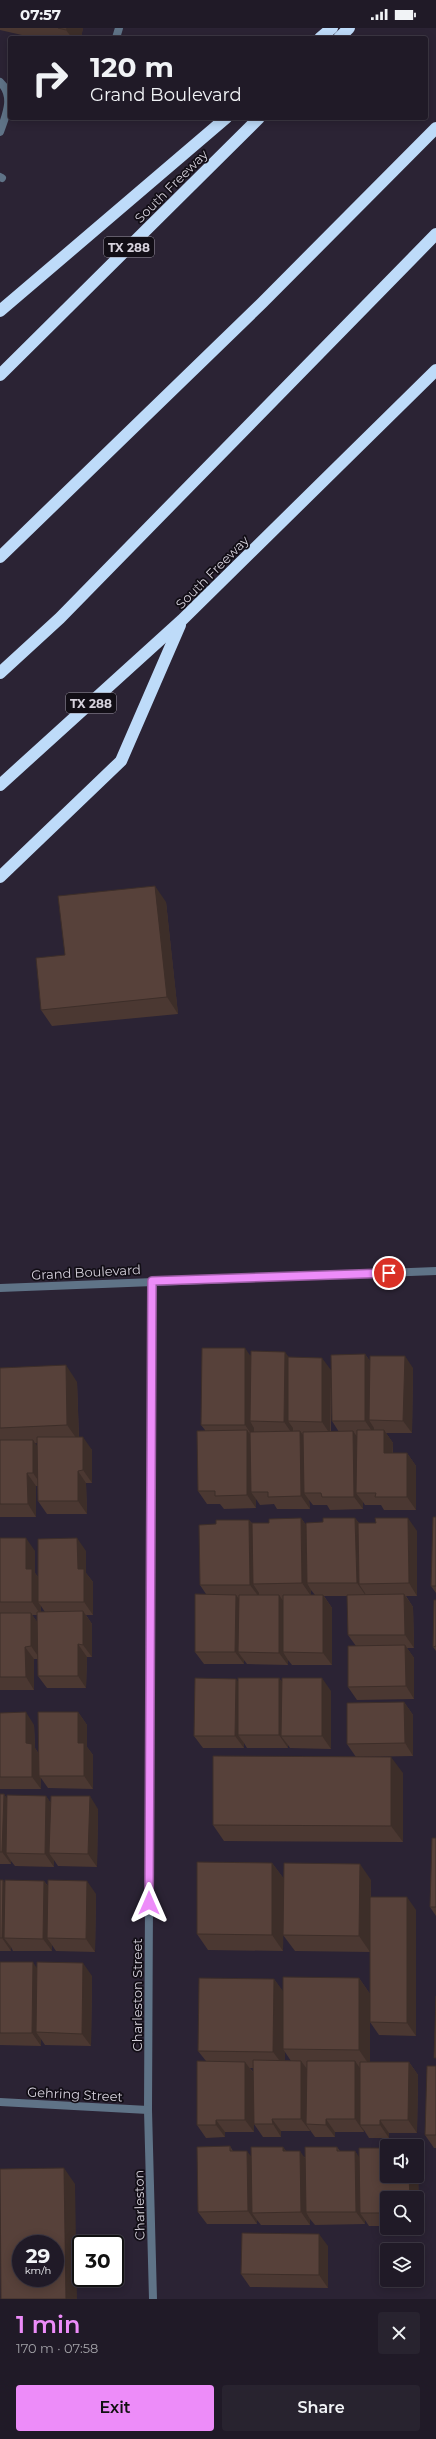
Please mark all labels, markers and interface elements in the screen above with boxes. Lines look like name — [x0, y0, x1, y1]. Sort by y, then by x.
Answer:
text: 07:57 — [20, 5, 61, 24]
text: 120 m — [90, 50, 174, 84]
icon: right — [24, 52, 76, 104]
text: Grand Boulevard — [90, 84, 242, 106]
street label: South Freeway — [131, 145, 212, 226]
road number: TX 288 — [104, 237, 154, 257]
street label: South Freeway — [172, 531, 253, 612]
road number: TX 288 — [66, 693, 116, 713]
pin — [372, 1256, 406, 1290]
street label: Grand Boulevard — [31, 1261, 141, 1283]
icon: arrive — [378, 1262, 400, 1284]
position arrow — [128, 1882, 170, 1924]
street label: Charleston Street — [129, 1938, 145, 2052]
street label: Gehring Street — [27, 2084, 123, 2104]
map controls — [380, 2139, 424, 2287]
button: sound — [380, 2139, 424, 2183]
street label: Charleston — [130, 2170, 148, 2240]
button: search — [380, 2191, 424, 2235]
speed limit sign: 30 — [72, 2235, 124, 2287]
button: layers — [380, 2243, 424, 2287]
text: 29 — [26, 2244, 50, 2268]
text: km/h — [25, 2264, 51, 2277]
text: 1 min — [16, 2310, 80, 2339]
button: close — [378, 2312, 420, 2354]
text: 170 m · 07:58 — [16, 2340, 98, 2356]
button: Exit — [16, 2385, 214, 2431]
button: Share — [222, 2385, 420, 2431]

